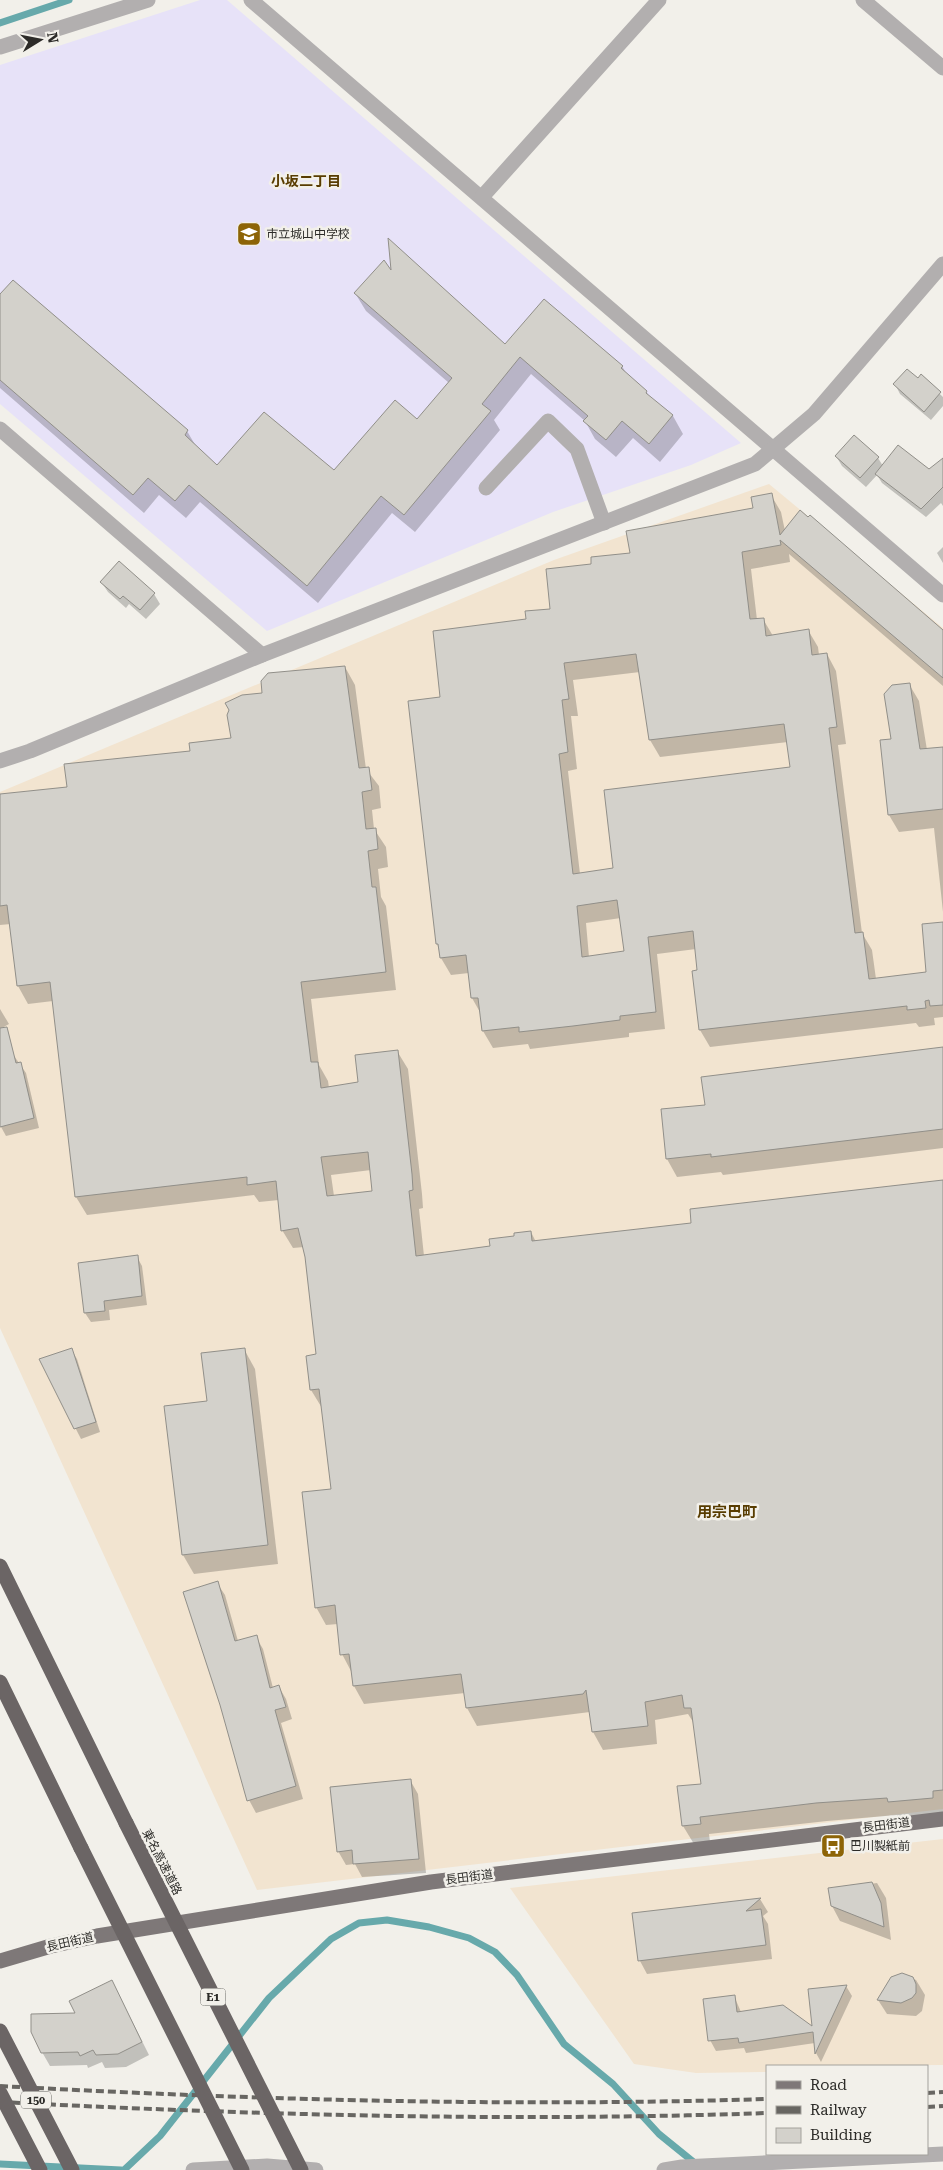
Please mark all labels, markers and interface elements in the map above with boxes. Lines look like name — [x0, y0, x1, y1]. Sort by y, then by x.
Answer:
north arrow — [15, 15, 65, 65]
text: N — [44, 31, 62, 45]
district label: 小坂二丁目 — [271, 173, 341, 189]
school or university icon: 市立城山中学校 — [236, 221, 262, 247]
place label: 市立城山中学校 — [266, 227, 350, 241]
district label: 用宗巴町 — [697, 1503, 757, 1521]
street label: 長田街道 — [861, 1815, 911, 1835]
street label: 東名高速道路 — [139, 1827, 185, 1897]
bus stop icon: 巴川製紙前 — [820, 1833, 846, 1859]
place label: 巴川製紙前 — [850, 1839, 910, 1853]
street label: 長田街道 — [444, 1867, 494, 1887]
street label: 長田街道 — [45, 1930, 95, 1954]
road number: E1 — [200, 1988, 226, 2005]
legend — [766, 2065, 928, 2155]
text: Road — [810, 2076, 847, 2094]
road number: 150 — [21, 2092, 51, 2108]
text: Railway — [810, 2101, 867, 2119]
text: Building — [810, 2126, 872, 2144]

